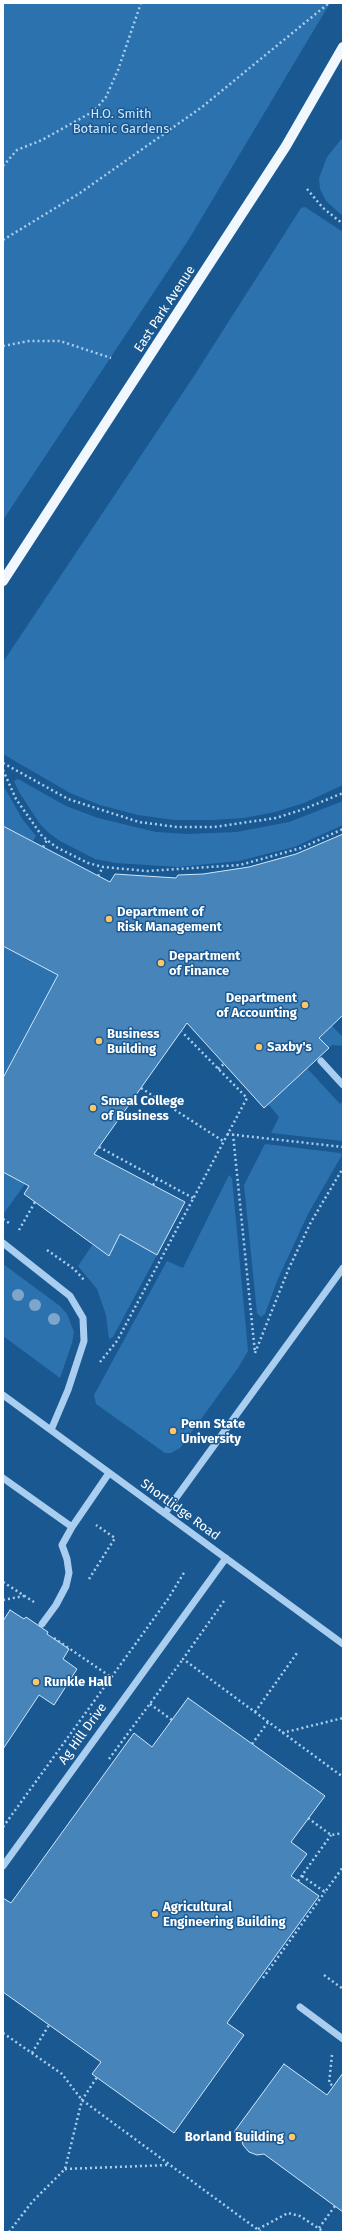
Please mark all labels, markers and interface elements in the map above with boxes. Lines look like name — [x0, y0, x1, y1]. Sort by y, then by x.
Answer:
park label: H.O. Smith Botanic Gardens — [73, 106, 169, 137]
street label: East Park Avenue — [131, 263, 199, 355]
place label: Department of Risk Management — [117, 904, 222, 935]
marker: Department of Risk Management — [104, 914, 114, 924]
place label: Department of Finance — [169, 948, 240, 979]
marker: Department of Finance — [156, 958, 166, 968]
place label: Department of Accounting — [216, 990, 297, 1021]
marker: Department of Accounting — [300, 1000, 310, 1010]
place label: Business Building — [107, 1026, 160, 1057]
marker: Business Building — [94, 1036, 104, 1046]
place label: Saxby's — [267, 1039, 312, 1055]
marker: Saxby's — [254, 1042, 264, 1052]
place label: Smeal College of Business — [101, 1093, 184, 1124]
marker: Smeal College of Business — [88, 1103, 98, 1113]
place label: Penn State University — [181, 1416, 245, 1447]
marker: Penn State University — [168, 1426, 178, 1436]
street label: Shortlidge Road — [137, 1476, 223, 1544]
place label: Runkle Hall — [44, 1674, 112, 1690]
marker: Runkle Hall — [31, 1677, 41, 1687]
street label: Ag Hill Drive — [56, 1700, 110, 1768]
place label: Agricultural Engineering Building — [163, 1899, 286, 1930]
marker: Agricultural Engineering Building — [150, 1909, 160, 1919]
place label: Borland Building — [185, 2129, 284, 2145]
marker: Borland Building — [287, 2132, 297, 2142]

